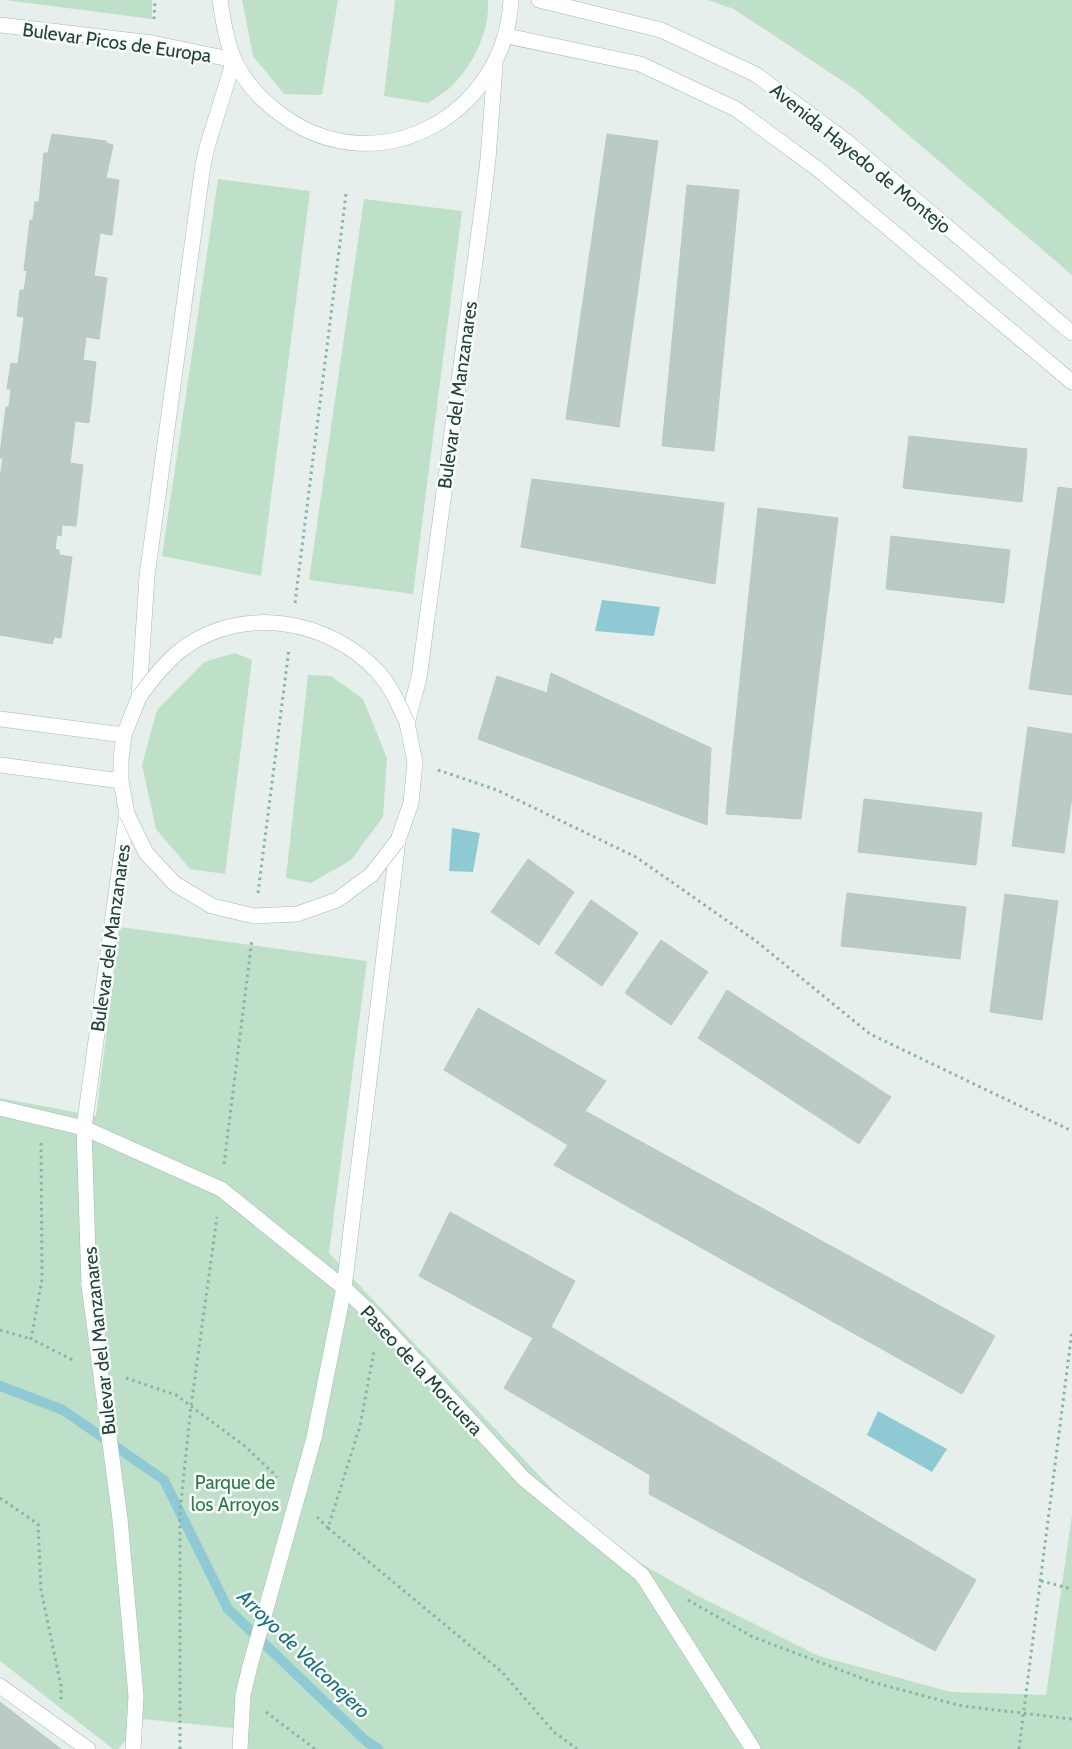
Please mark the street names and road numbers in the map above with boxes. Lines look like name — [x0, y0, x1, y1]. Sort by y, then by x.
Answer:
street label: Bulevar Picos de Europa — [21, 18, 213, 67]
street label: Avenida Hayedo de Montejo — [766, 78, 956, 238]
street label: Bulevar del Manzanares — [433, 300, 482, 490]
street label: Bulevar del Manzanares — [86, 843, 135, 1033]
street label: Bulevar del Manzanares — [78, 1246, 121, 1436]
street label: Paseo de la Morcuera — [356, 1301, 488, 1440]

